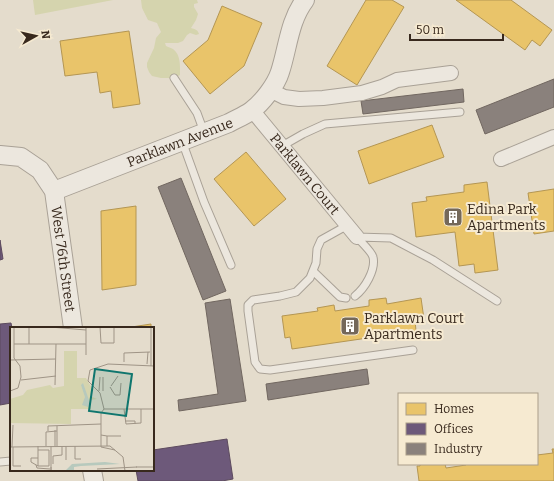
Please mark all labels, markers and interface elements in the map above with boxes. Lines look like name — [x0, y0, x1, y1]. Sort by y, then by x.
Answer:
north arrow — [16, 16, 56, 56]
scale bar — [410, 16, 503, 42]
text: 50 m — [416, 23, 445, 37]
text: N — [38, 30, 53, 40]
street label: Parklawn Avenue — [124, 114, 236, 171]
street label: Parklawn Court — [266, 130, 343, 218]
place label: Edina Park Apartments — [467, 201, 545, 234]
street label: West 76th Street — [47, 205, 79, 313]
building icon: Edina Park Apartments — [442, 206, 464, 228]
place label: Parklawn Court Apartments — [364, 310, 464, 343]
building icon: Parklawn Court Apartments — [339, 315, 361, 337]
inset map — [10, 327, 154, 471]
legend — [398, 393, 538, 465]
text: Homes — [434, 402, 474, 416]
text: Offices — [434, 422, 473, 436]
text: Industry — [434, 442, 483, 456]

